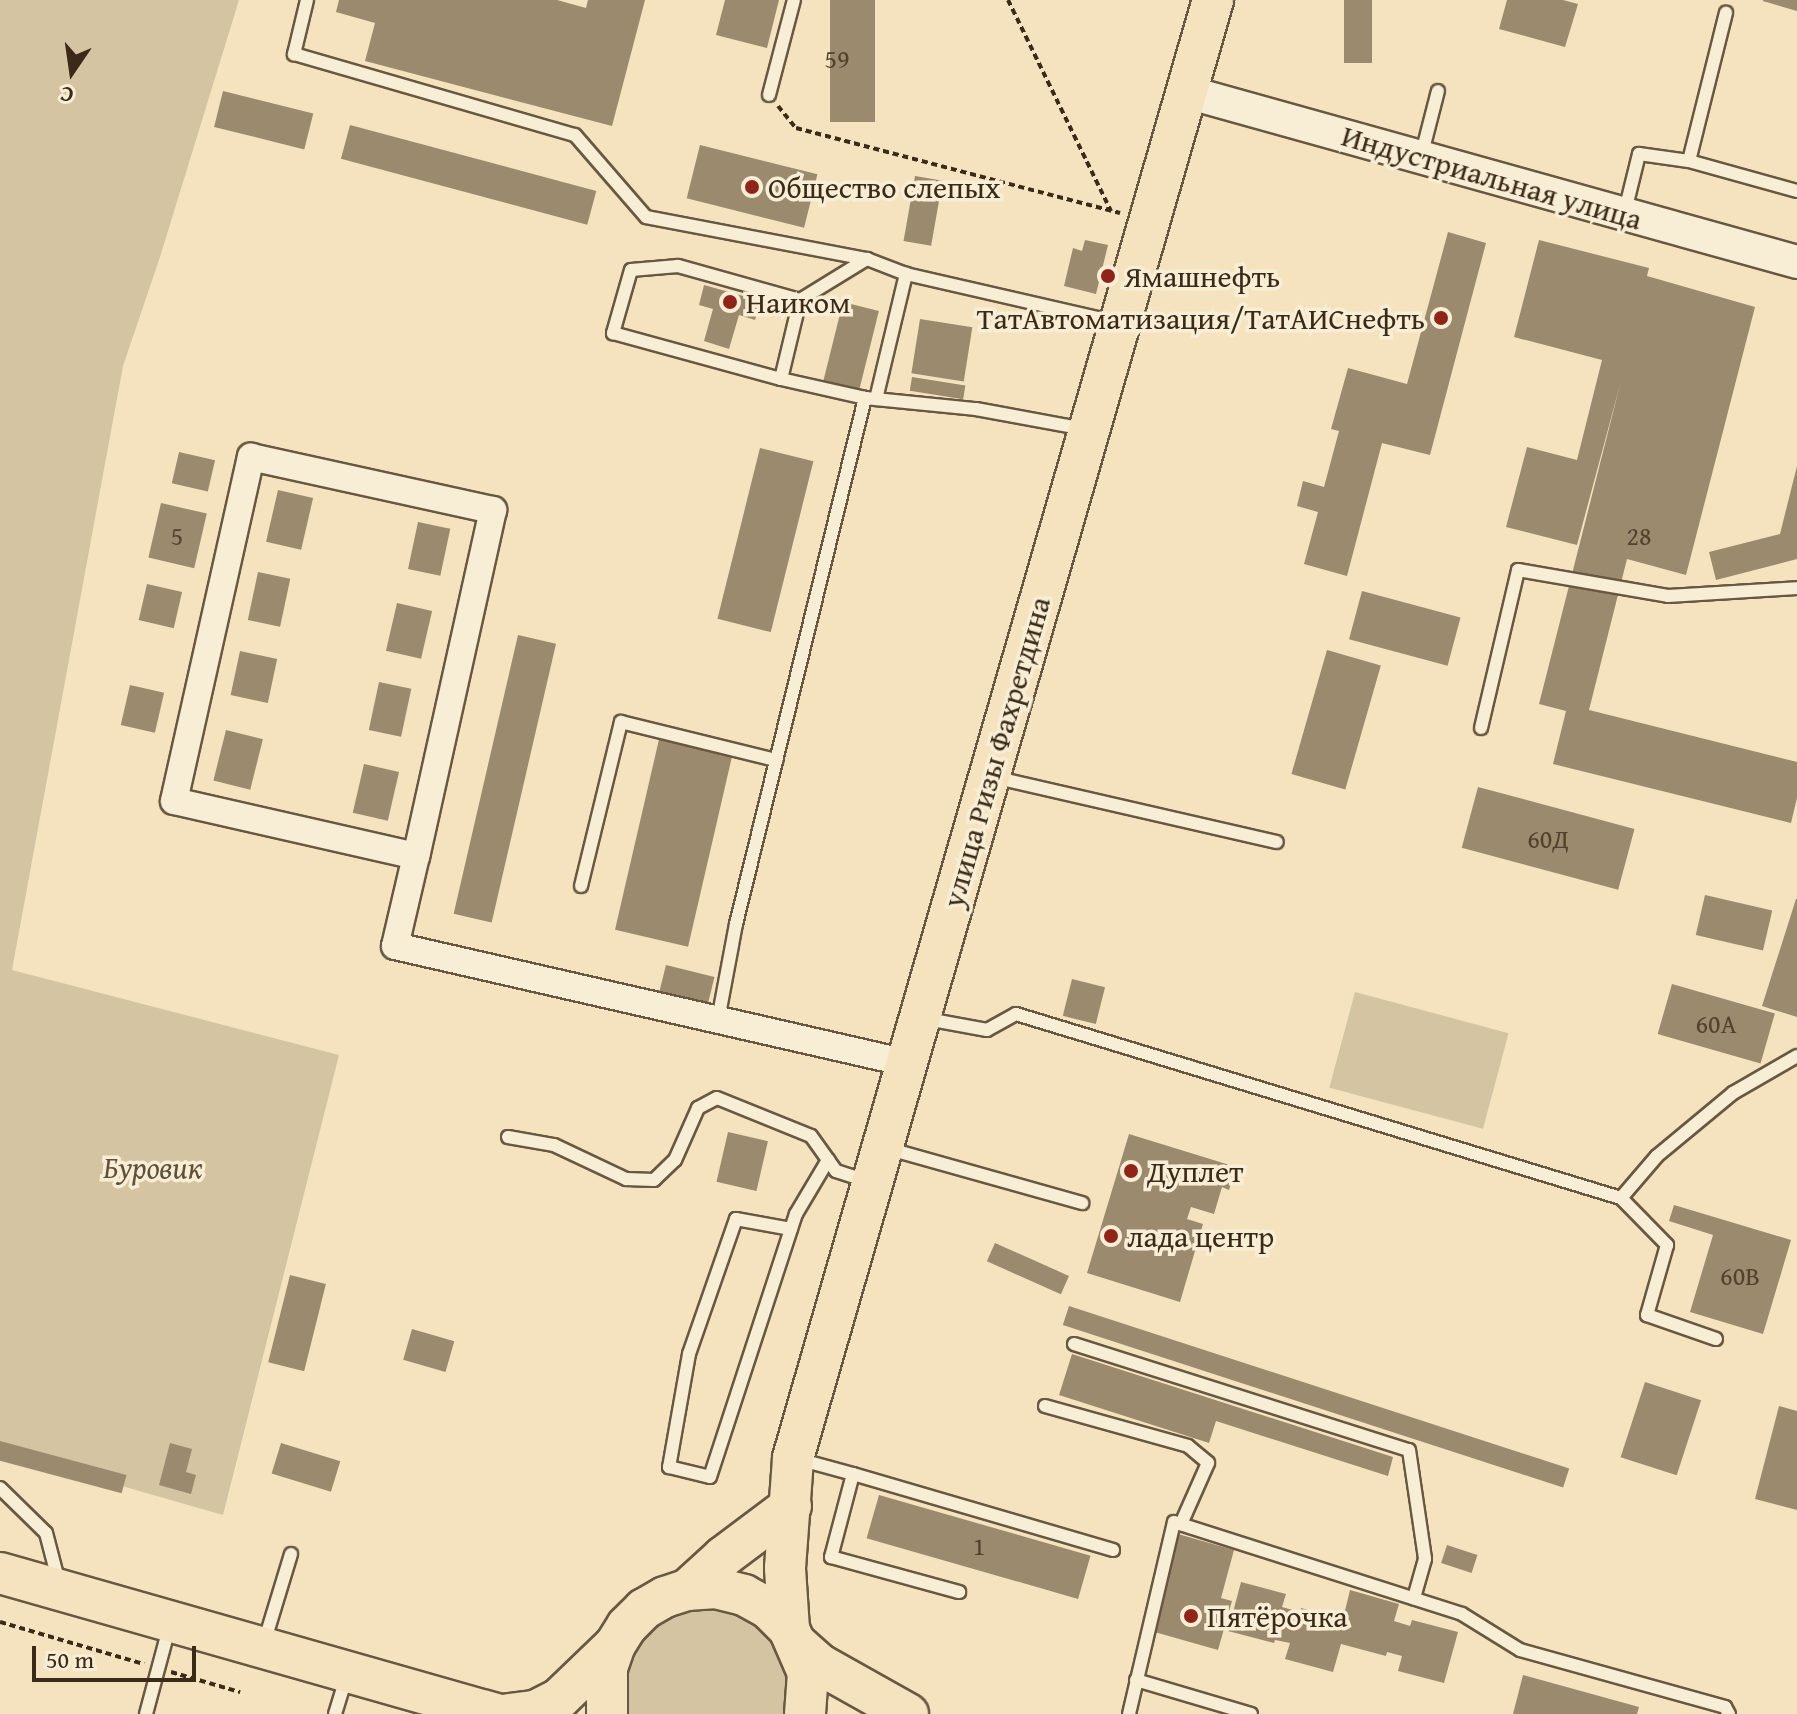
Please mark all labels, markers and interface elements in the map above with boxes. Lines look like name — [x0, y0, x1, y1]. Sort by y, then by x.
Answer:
north arrow — [32, 32, 112, 112]
house number: 59 — [824, 43, 850, 75]
text: С — [57, 78, 76, 112]
street label: Индустриальная улица — [1338, 117, 1646, 237]
place label: Общество слепых — [768, 169, 1000, 205]
marker: Общество слепых — [743, 178, 761, 196]
place label: Ямашнефть — [1124, 258, 1280, 294]
marker: Ямашнефть — [1099, 267, 1117, 285]
place label: Наиком — [746, 284, 850, 320]
marker: Наиком — [721, 293, 739, 311]
place label: ТатАвтоматизация/ТатАИСнефть — [977, 300, 1425, 336]
marker: ТатАвтоматизация/ТатАИСнефть — [1432, 309, 1450, 327]
house number: 5 — [171, 520, 183, 552]
house number: 28 — [1626, 520, 1652, 552]
street label: улица Ризы Фахретдина — [934, 592, 1058, 912]
house number: 60Д — [1527, 823, 1569, 855]
house number: 60А — [1696, 1008, 1736, 1040]
park label: Буровик — [103, 1149, 203, 1185]
place label: Дуплет — [1147, 1153, 1243, 1189]
marker: Дуплет — [1122, 1162, 1140, 1180]
place label: лада центр — [1127, 1218, 1274, 1254]
marker: лада центр — [1102, 1227, 1120, 1245]
house number: 60В — [1720, 1260, 1760, 1292]
house number: 1 — [973, 1530, 985, 1562]
place label: Пятёрочка — [1207, 1598, 1348, 1634]
marker: Пятёрочка — [1182, 1607, 1200, 1625]
scale bar — [36, 1630, 200, 1680]
text: 50 m — [46, 1642, 94, 1677]

